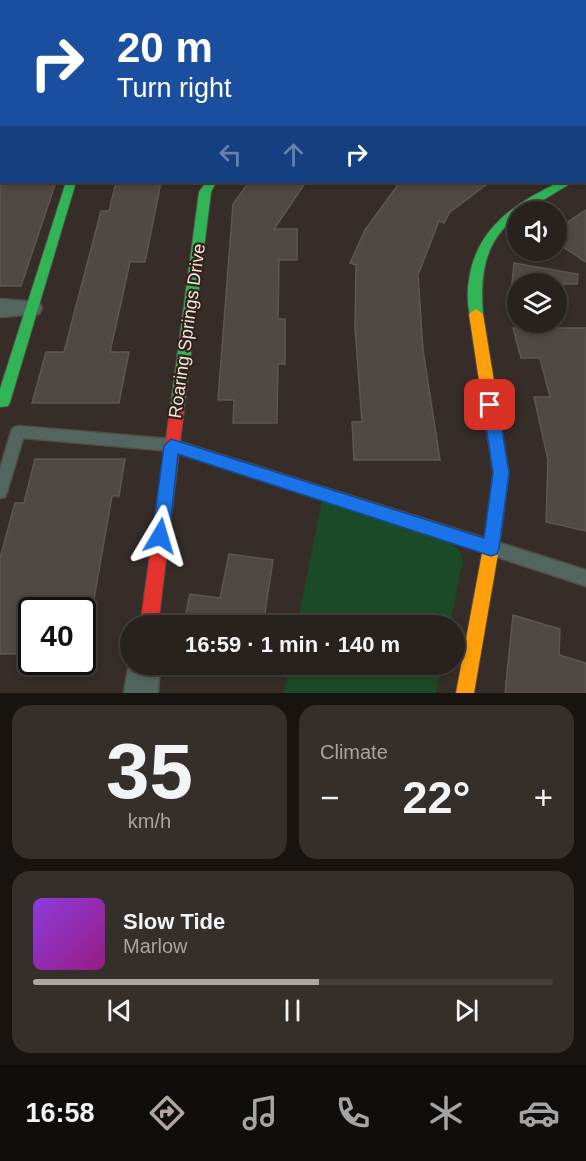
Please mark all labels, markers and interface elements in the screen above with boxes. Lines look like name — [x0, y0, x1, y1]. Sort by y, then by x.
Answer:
icon: right — [18, 24, 96, 102]
text: 20 m — [117, 24, 213, 71]
text: Turn right — [117, 73, 232, 103]
icon: left — [214, 138, 247, 171]
icon: ahead — [277, 138, 310, 171]
icon: right — [340, 138, 373, 171]
map controls — [507, 201, 567, 333]
button: sound — [507, 201, 567, 261]
street label: Roaring Springs Drive — [165, 242, 209, 420]
button: layers — [507, 273, 567, 333]
pin — [464, 379, 515, 430]
icon: arrive — [473, 388, 506, 421]
position arrow — [128, 504, 192, 568]
speed limit sign: 40 — [18, 597, 96, 675]
text: 16:59 · 1 min · 140 m — [185, 632, 400, 657]
text: 35 — [106, 727, 193, 815]
text: Climate — [320, 741, 388, 763]
text: 22° — [402, 772, 471, 823]
text: − — [320, 779, 339, 816]
text: + — [534, 779, 553, 816]
text: km/h — [128, 810, 171, 832]
text: Slow Tide — [123, 909, 225, 934]
text: Marlow — [123, 935, 187, 957]
icon: previous — [103, 994, 136, 1027]
icon: pause — [276, 994, 309, 1027]
icon: next — [450, 994, 483, 1027]
icon: directions — [146, 1092, 188, 1134]
icon: music — [239, 1092, 281, 1134]
icon: phone — [332, 1092, 374, 1134]
icon: climate — [425, 1092, 467, 1134]
icon: car — [518, 1092, 560, 1134]
text: 16:58 — [26, 1098, 95, 1128]

